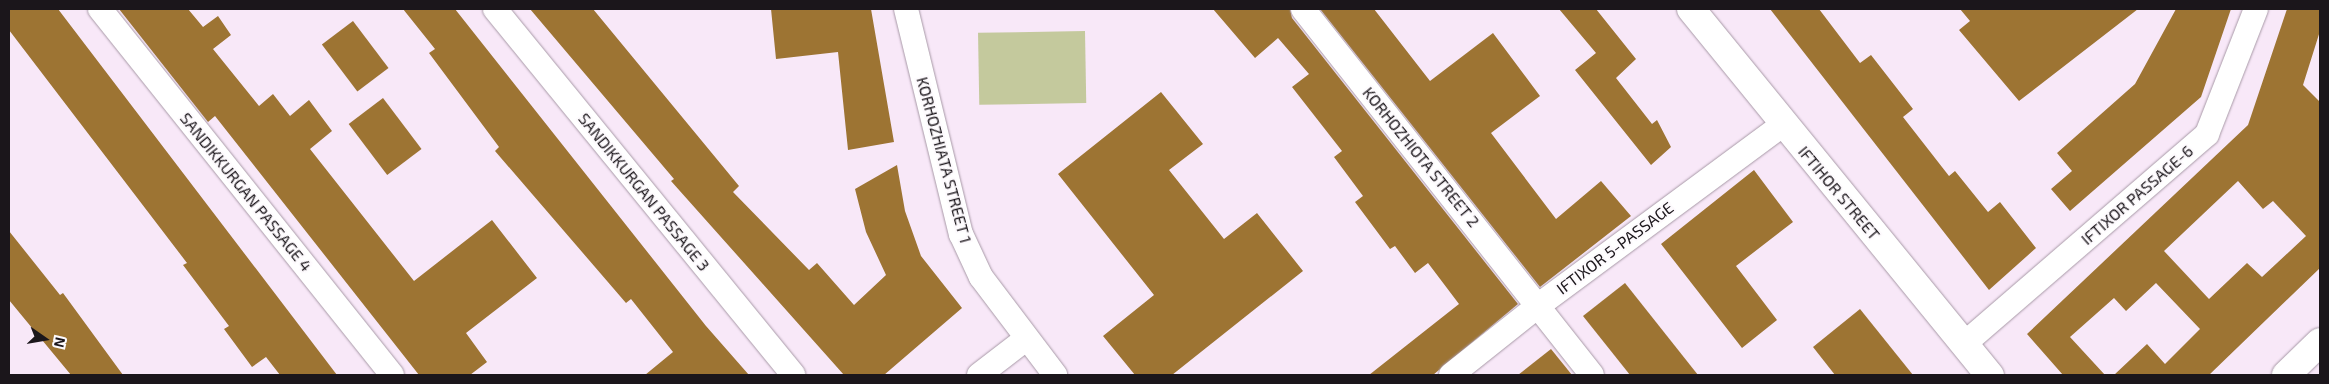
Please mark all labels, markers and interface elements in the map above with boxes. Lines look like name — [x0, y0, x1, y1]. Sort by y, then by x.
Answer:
street label: KORHOZHIАTA STREET 1 — [912, 74, 976, 246]
street label: KORHOZHIOTA STREET 2 — [1358, 83, 1484, 231]
street label: SANDIKKURGАN PASSAGE 4 — [176, 109, 316, 275]
street label: SANDIKKURGAN PASSAGE 3 — [574, 109, 714, 275]
street label: IFTIXOR PASSAGE-6 — [2077, 141, 2197, 249]
street label: IFTIHOR STREET — [1794, 142, 1884, 244]
street label: IFTIXOR 5-PASSAGE — [1553, 198, 1677, 298]
north arrow — [20, 314, 70, 364]
text: N — [51, 336, 70, 349]

